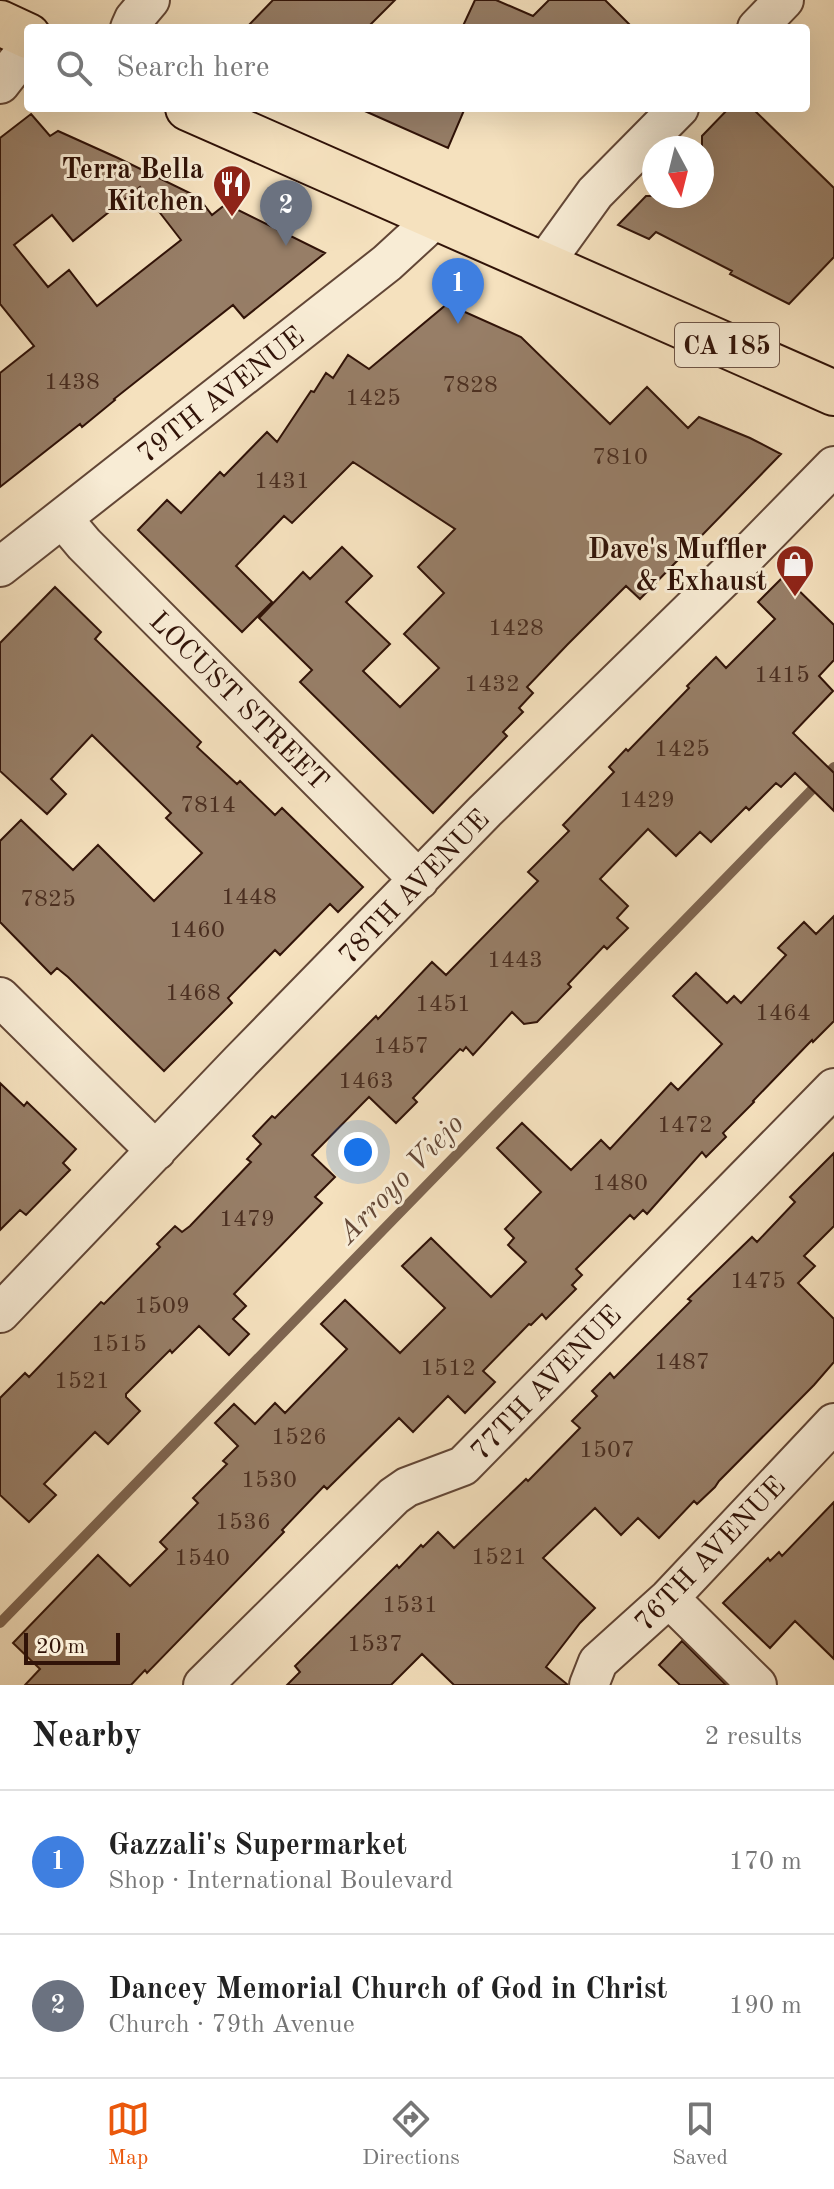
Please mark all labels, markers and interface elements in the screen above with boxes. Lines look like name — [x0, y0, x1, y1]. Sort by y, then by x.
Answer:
search box — [24, 24, 810, 112]
icon: search — [52, 46, 96, 90]
text: Search here — [116, 53, 270, 83]
north arrow — [642, 136, 714, 208]
place label: Terra Bella Kitchen — [62, 157, 204, 217]
restaurant icon: Terra Bella Kitchen — [211, 163, 253, 218]
pin: 2 — [260, 180, 312, 246]
pin: 1 — [432, 258, 484, 324]
street label: 79TH AVENUE — [133, 323, 310, 470]
road number: CA 185 — [675, 323, 779, 367]
house number: 1438 — [44, 371, 100, 395]
house number: 7828 — [442, 374, 498, 398]
house number: 1425 — [345, 387, 401, 411]
house number: 7810 — [592, 446, 648, 470]
house number: 1431 — [254, 470, 310, 494]
place label: Dave's Muffler & Exhaust — [588, 537, 767, 597]
shop icon: Dave's Muffler & Exhaust — [774, 543, 816, 598]
street label: LOCUST STREET — [143, 607, 333, 797]
house number: 1428 — [488, 617, 544, 641]
house number: 1415 — [754, 664, 810, 688]
house number: 1432 — [464, 673, 520, 697]
house number: 1425 — [654, 738, 710, 762]
house number: 1429 — [619, 789, 675, 813]
house number: 7814 — [180, 794, 236, 818]
street label: 78TH AVENUE — [335, 805, 496, 971]
house number: 1448 — [221, 886, 277, 910]
house number: 7825 — [20, 888, 76, 912]
house number: 1460 — [169, 919, 225, 943]
house number: 1443 — [487, 949, 543, 973]
house number: 1468 — [165, 982, 221, 1006]
house number: 1451 — [415, 993, 471, 1017]
house number: 1464 — [755, 1002, 811, 1026]
house number: 1457 — [373, 1035, 429, 1059]
house number: 1463 — [338, 1070, 394, 1094]
water label: Arroyo Viejo — [331, 1109, 470, 1251]
house number: 1472 — [657, 1114, 713, 1138]
your location — [338, 1132, 378, 1172]
house number: 1480 — [592, 1172, 648, 1196]
house number: 1479 — [219, 1208, 275, 1232]
house number: 1475 — [730, 1270, 786, 1294]
house number: 1509 — [134, 1295, 190, 1319]
street label: 77TH AVENUE — [467, 1301, 628, 1467]
house number: 1515 — [91, 1333, 147, 1357]
house number: 1487 — [654, 1351, 710, 1375]
house number: 1512 — [420, 1357, 476, 1381]
house number: 1521 — [54, 1370, 110, 1394]
house number: 1526 — [271, 1426, 327, 1450]
house number: 1507 — [579, 1439, 635, 1463]
house number: 1530 — [241, 1469, 297, 1493]
street label: 76TH AVENUE — [631, 1472, 792, 1638]
house number: 1536 — [215, 1511, 271, 1535]
house number: 1521 — [471, 1546, 527, 1570]
house number: 1540 — [174, 1547, 230, 1571]
house number: 1531 — [382, 1594, 438, 1618]
scale bar — [24, 1629, 120, 1665]
house number: 1537 — [347, 1633, 403, 1657]
text: 20 m — [36, 1636, 85, 1658]
text: Nearby — [32, 1720, 142, 1754]
text: 2 results — [704, 1724, 802, 1750]
text: Gazzali's Supermarket — [108, 1831, 407, 1861]
text: 1 — [50, 1849, 66, 1875]
text: 170 m — [729, 1849, 802, 1875]
text: Shop · International Boulevard — [108, 1868, 453, 1894]
text: Dancey Memorial Church of God in Christ — [108, 1975, 668, 2005]
text: 2 — [50, 1993, 66, 2019]
text: 190 m — [729, 1993, 802, 2019]
text: Church · 79th Avenue — [108, 2012, 355, 2038]
tab: Map — [106, 2097, 150, 2172]
tab: Directions — [362, 2097, 460, 2172]
tab: Saved — [672, 2097, 728, 2172]

